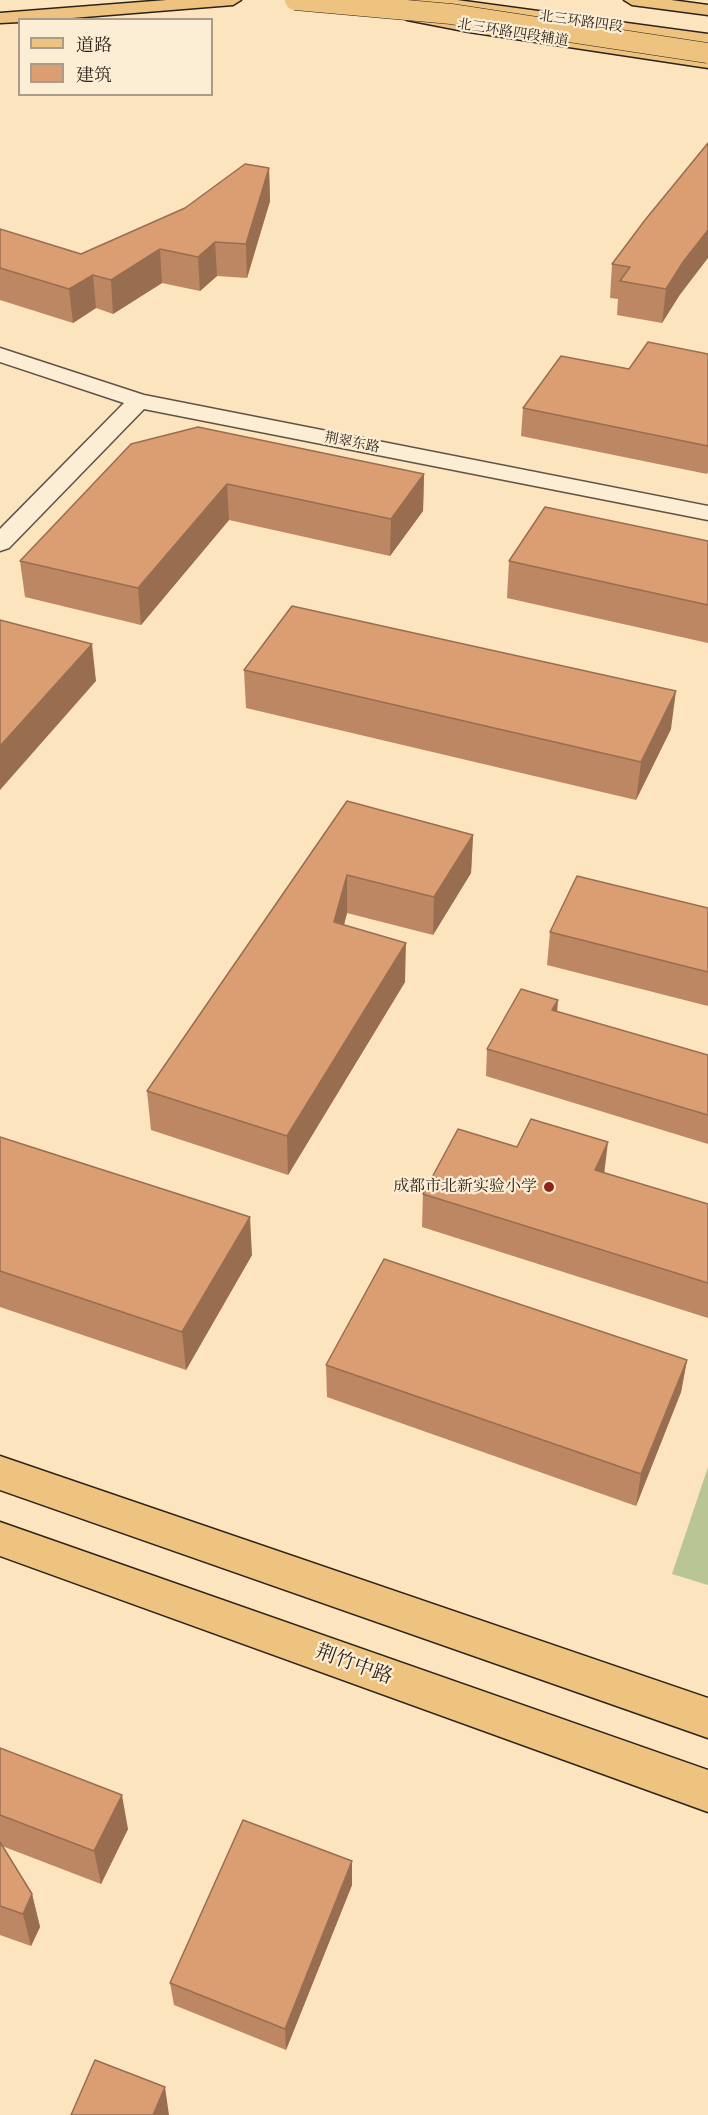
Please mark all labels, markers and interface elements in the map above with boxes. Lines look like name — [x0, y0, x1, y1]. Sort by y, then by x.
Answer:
street label: 北三环路四段 — [538, 8, 624, 36]
street label: 北三环路四段辅道 — [456, 16, 570, 50]
legend — [18, 18, 213, 96]
text: 道路 — [76, 37, 112, 55]
text: 建筑 — [76, 67, 112, 85]
street label: 荆翠东路 — [323, 429, 381, 457]
place label: 成都市北新实验小学 — [393, 1177, 537, 1197]
marker: 成都市北新实验小学 — [542, 1180, 556, 1194]
street label: 荆竹中路 — [312, 1640, 396, 1690]

